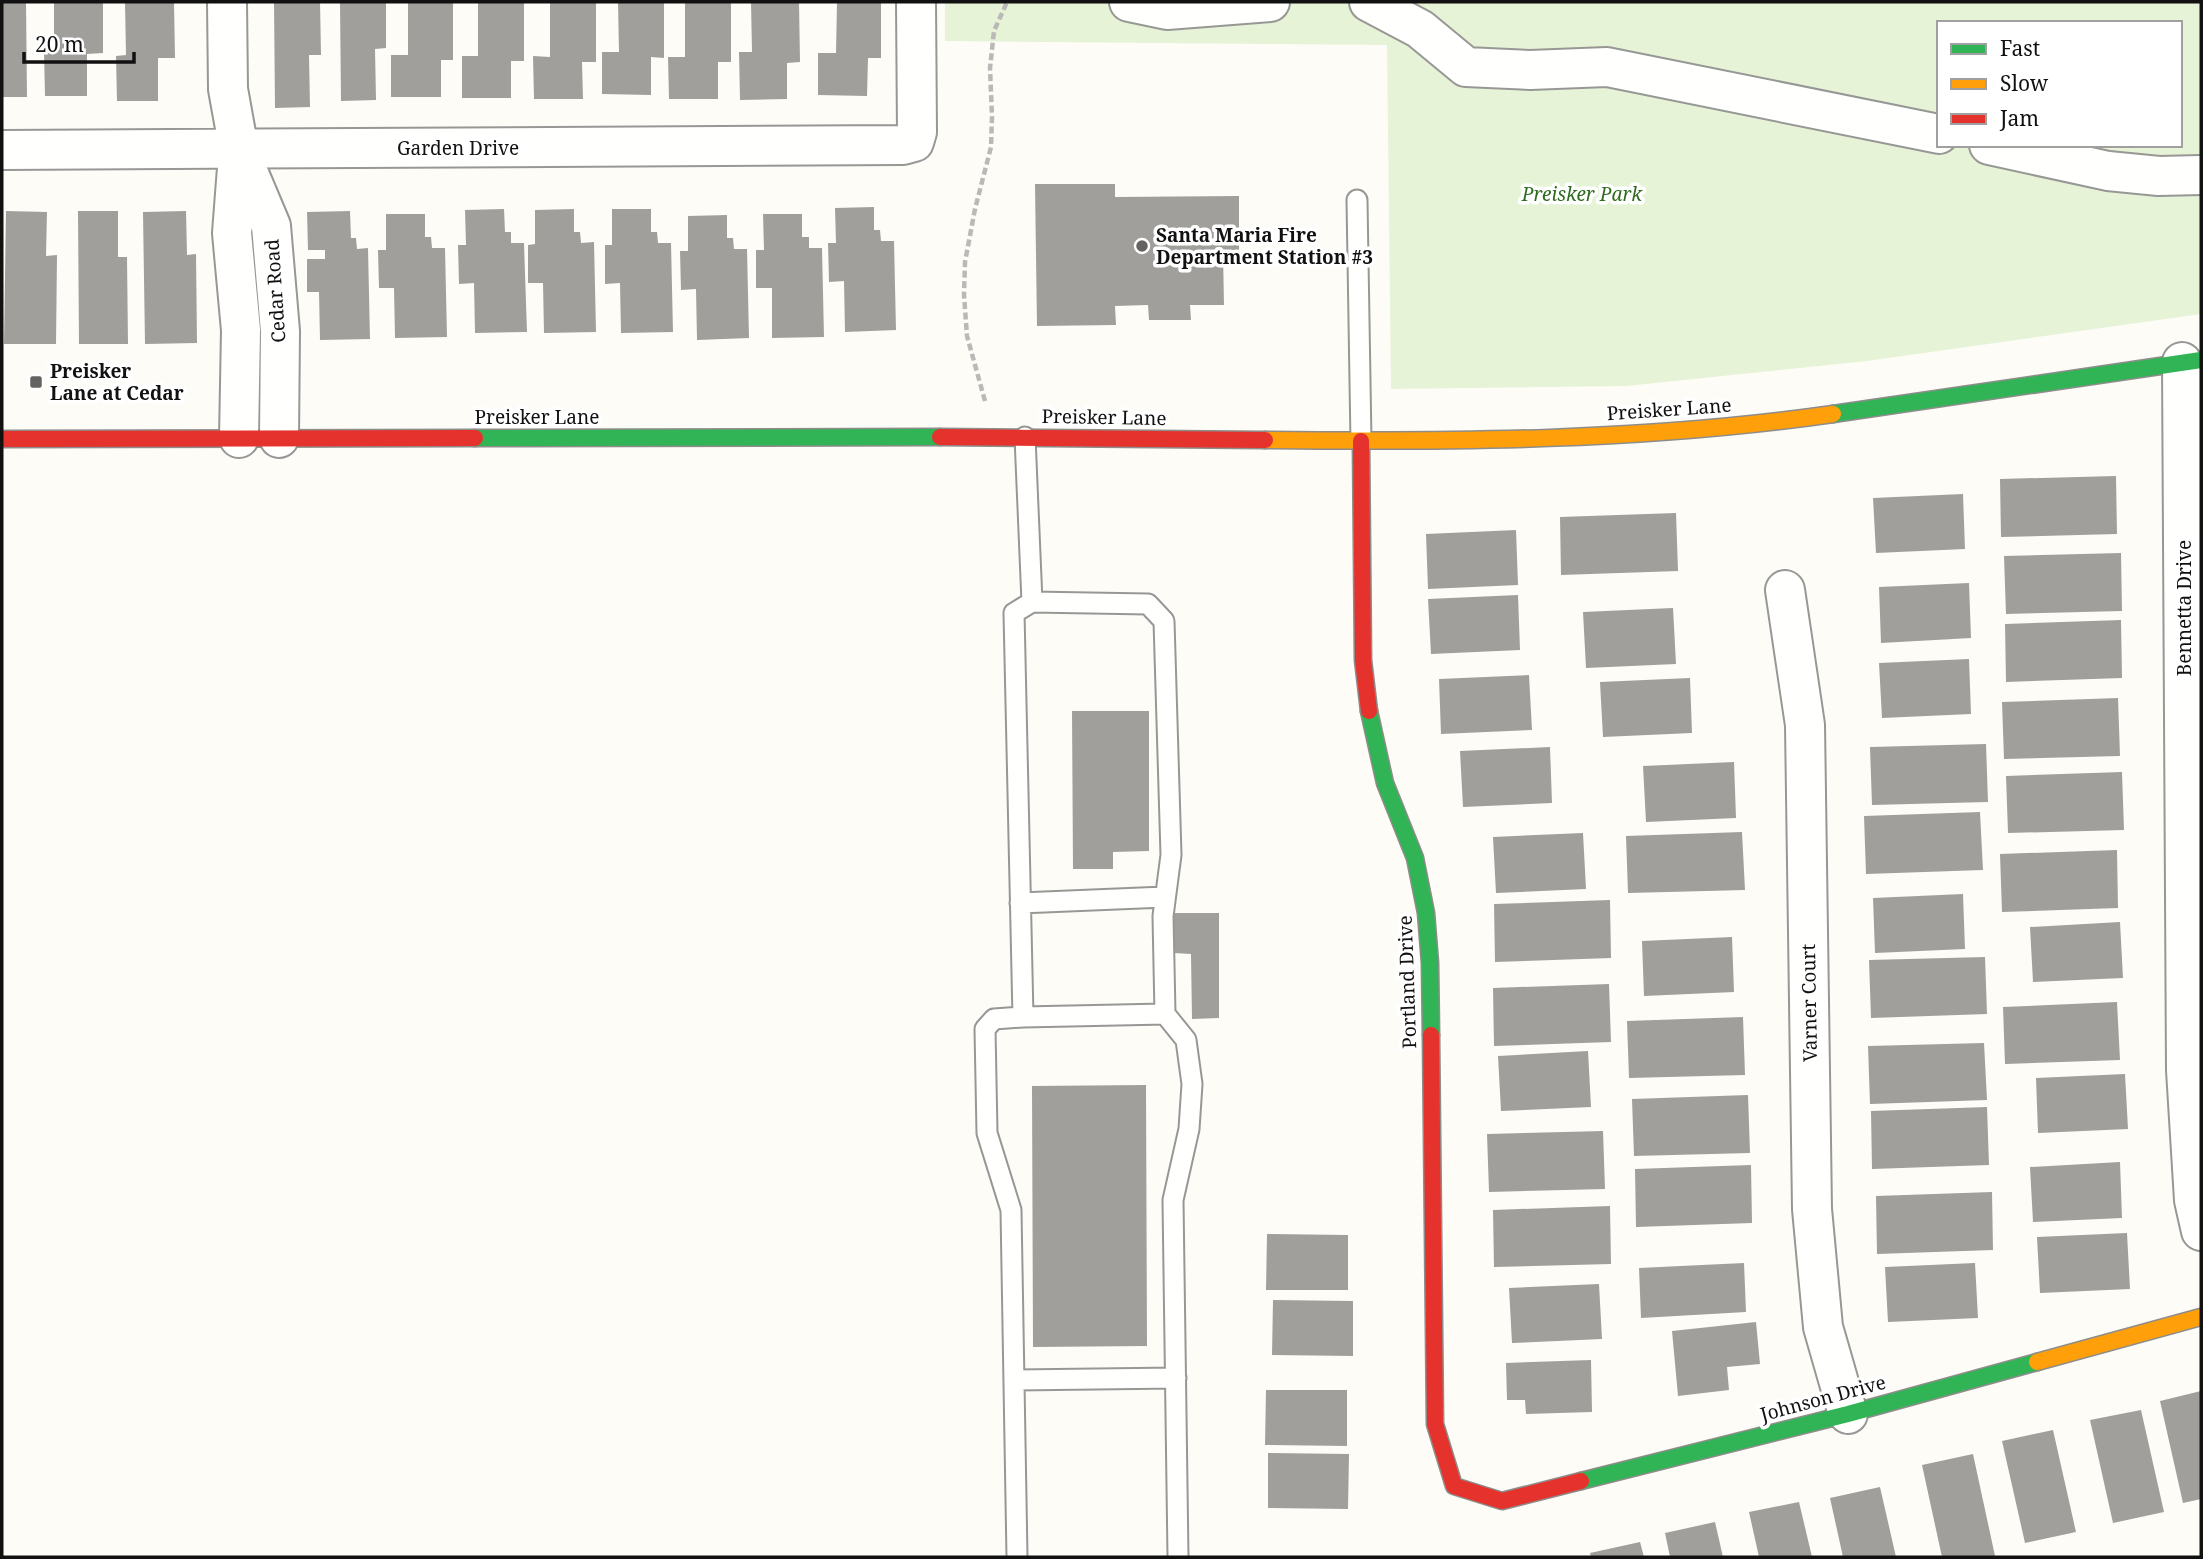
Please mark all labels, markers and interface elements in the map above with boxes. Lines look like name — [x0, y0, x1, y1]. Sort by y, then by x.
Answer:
scale bar — [24, 21, 135, 65]
legend — [1937, 21, 2182, 147]
text: 20 m — [35, 30, 84, 58]
text: Fast — [2000, 34, 2040, 62]
text: Slow — [2000, 69, 2049, 97]
text: Jam — [1999, 104, 2039, 132]
street label: Garden Drive — [397, 135, 519, 161]
park label: Preisker Park — [1521, 181, 1643, 207]
place label: Santa Maria Fire Department Station #3 — [1156, 222, 1373, 270]
street label: Cedar Road — [258, 238, 292, 344]
marker: Santa Maria Fire Department Station #3 — [1134, 238, 1150, 254]
place label: Preisker Lane at Cedar — [50, 358, 184, 406]
marker: Preisker Lane at Cedar — [28, 374, 44, 390]
street label: Preisker Lane — [1606, 392, 1732, 426]
street label: Preisker Lane — [1041, 403, 1167, 431]
street label: Preisker Lane — [475, 404, 599, 430]
street label: Bennetta Drive — [2171, 540, 2197, 676]
street label: Portland Drive — [1392, 915, 1422, 1049]
street label: Varner Court — [1795, 943, 1823, 1062]
street label: Johnson Drive — [1756, 1369, 1889, 1427]

